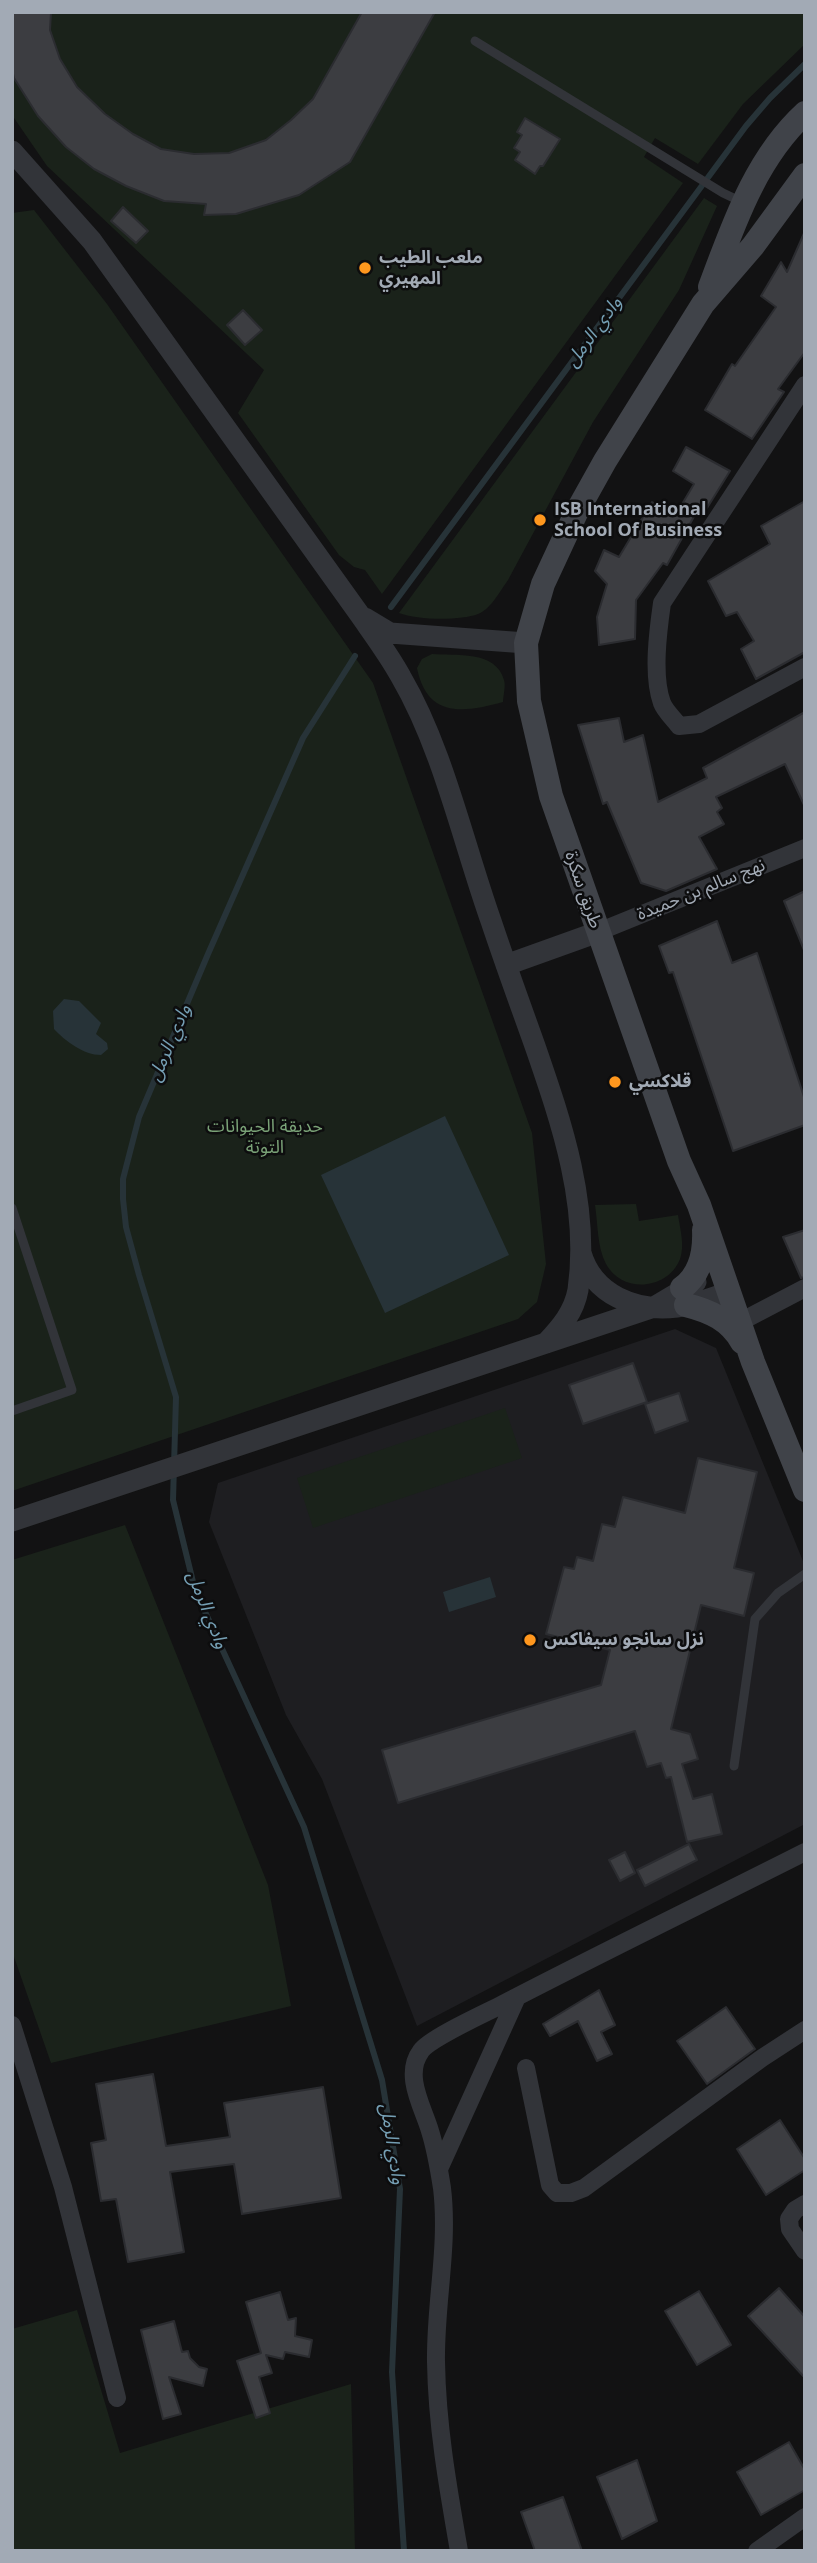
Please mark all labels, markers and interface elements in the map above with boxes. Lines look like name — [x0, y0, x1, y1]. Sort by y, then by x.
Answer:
place label: ملعب الطيب المهيري — [379, 247, 483, 290]
marker: ملعب الطيب المهيري — [357, 260, 373, 276]
water label: وادي الرمل — [561, 292, 627, 372]
place label: ISB International School Of Business — [554, 499, 722, 542]
marker: ISB International School Of Business — [532, 512, 548, 528]
street label: طريق سكرة — [560, 849, 606, 931]
street label: نهج سالم بن حميدة — [634, 854, 768, 926]
water label: وادي الرمل — [144, 1001, 196, 1085]
place label: قلاكسي — [629, 1071, 691, 1093]
marker: قلاكسي — [607, 1074, 623, 1090]
park label: حديقة الحيوانات التوتة — [207, 1116, 323, 1158]
water label: وادي الرمل — [181, 1568, 233, 1652]
place label: نزل سانجو سيفاكس — [544, 1629, 704, 1651]
marker: نزل سانجو سيفاكس — [522, 1632, 538, 1648]
water label: وادي الرمل — [374, 2102, 410, 2186]

